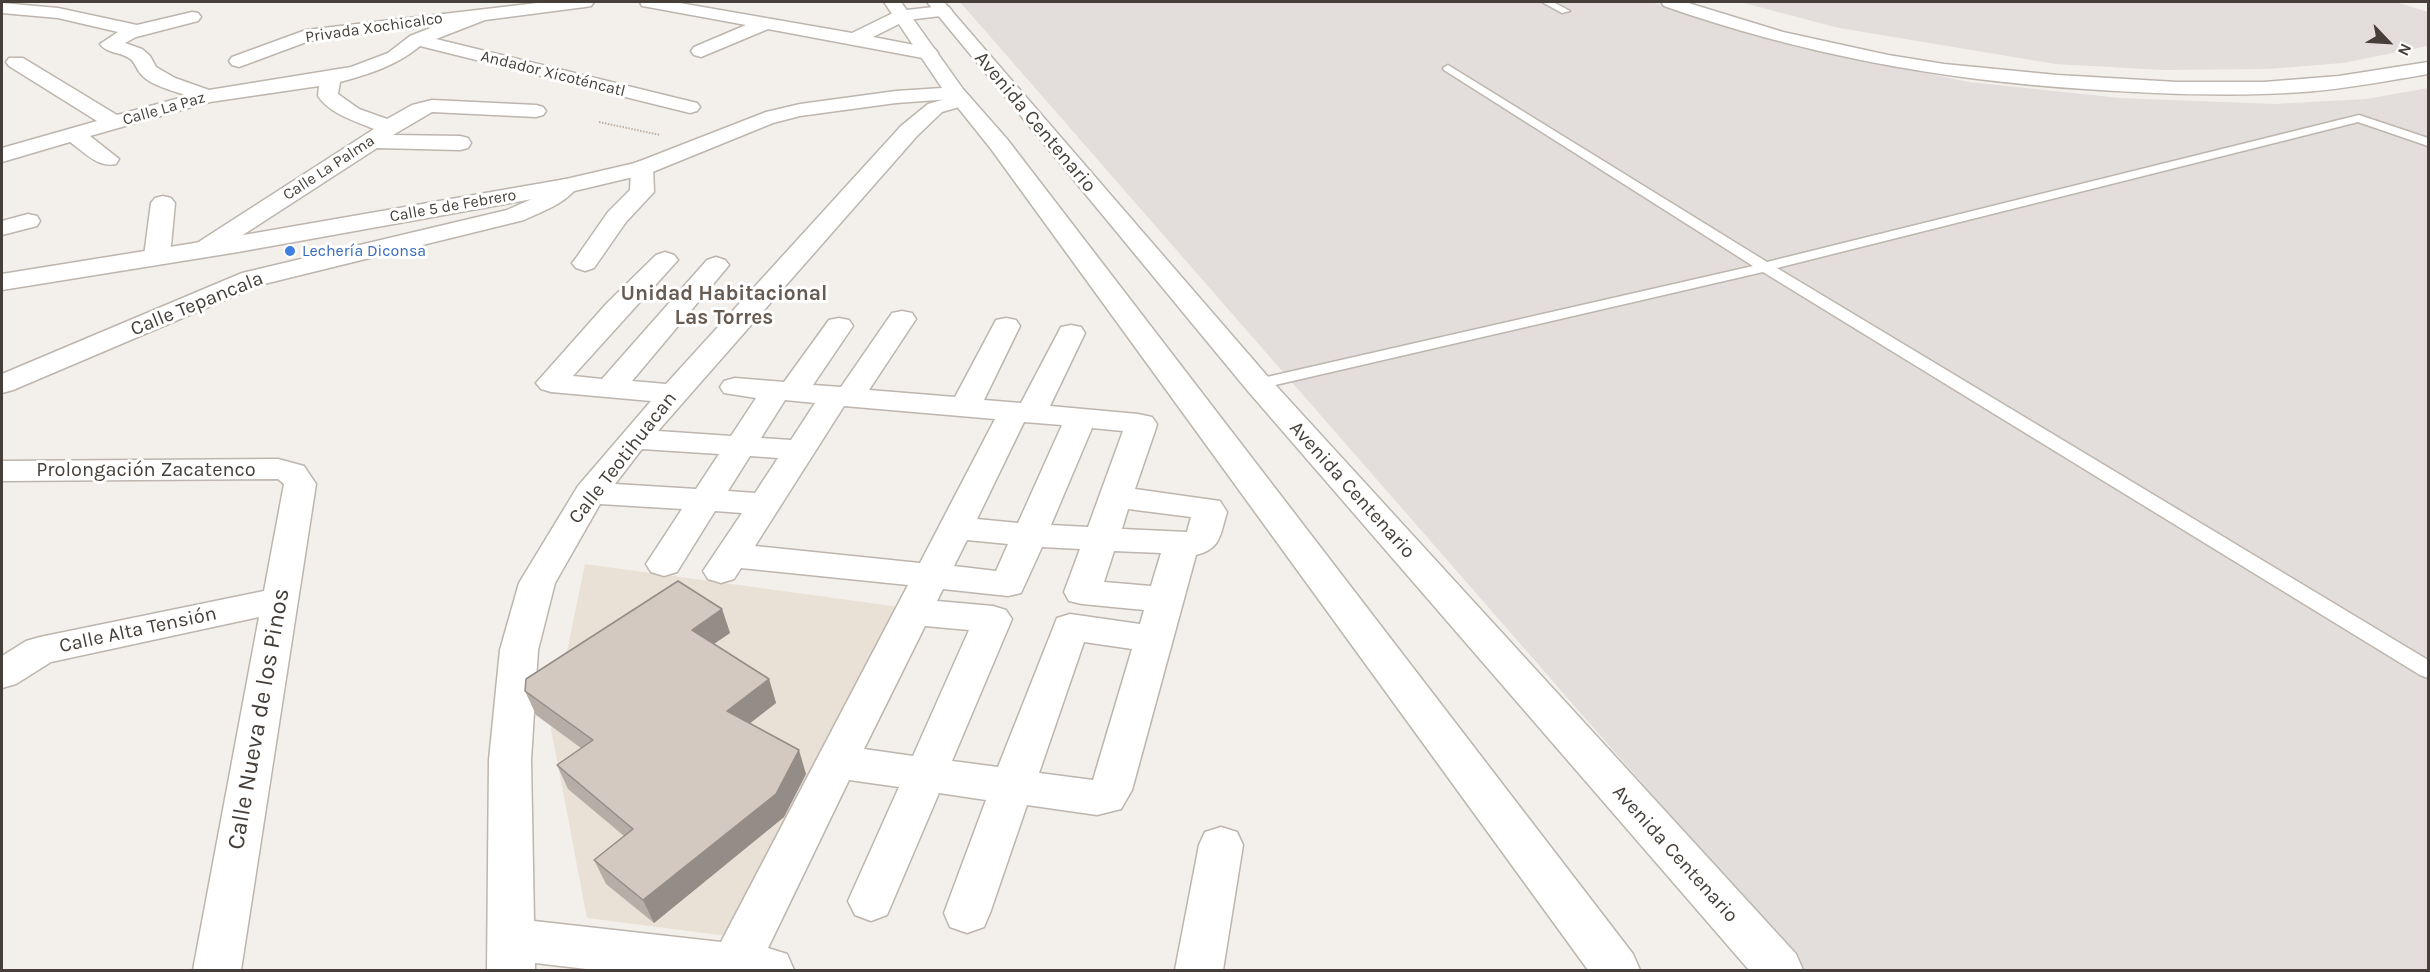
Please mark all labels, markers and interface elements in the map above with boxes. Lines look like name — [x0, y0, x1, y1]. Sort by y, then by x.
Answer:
street label: Privada Xochicalco — [304, 9, 444, 47]
north arrow — [2358, 12, 2418, 72]
text: N — [2394, 41, 2416, 59]
street label: Andador Xicoténcatl — [479, 47, 627, 101]
street label: Avenida Centenario — [969, 47, 1101, 197]
street label: Calle La Paz — [121, 88, 207, 130]
street label: Calle La Palma — [279, 131, 379, 205]
street label: Calle 5 de Febrero — [388, 185, 518, 227]
place label: Lechería Diconsa — [302, 241, 426, 261]
marker: Lechería Diconsa — [283, 244, 297, 258]
street label: Calle Tepancala — [127, 266, 267, 342]
district label: Unidad Habitacional Las Torres — [621, 281, 827, 331]
street label: Calle Teotihuacan — [564, 387, 682, 529]
street label: Avenida Centenario — [1284, 416, 1420, 564]
street label: Prolongación Zacatenco — [36, 458, 256, 482]
street label: Calle Nueva de los Pinos — [222, 586, 296, 852]
street label: Calle Alta Tensión — [57, 602, 219, 658]
street label: Avenida Centenario — [1607, 780, 1743, 928]

